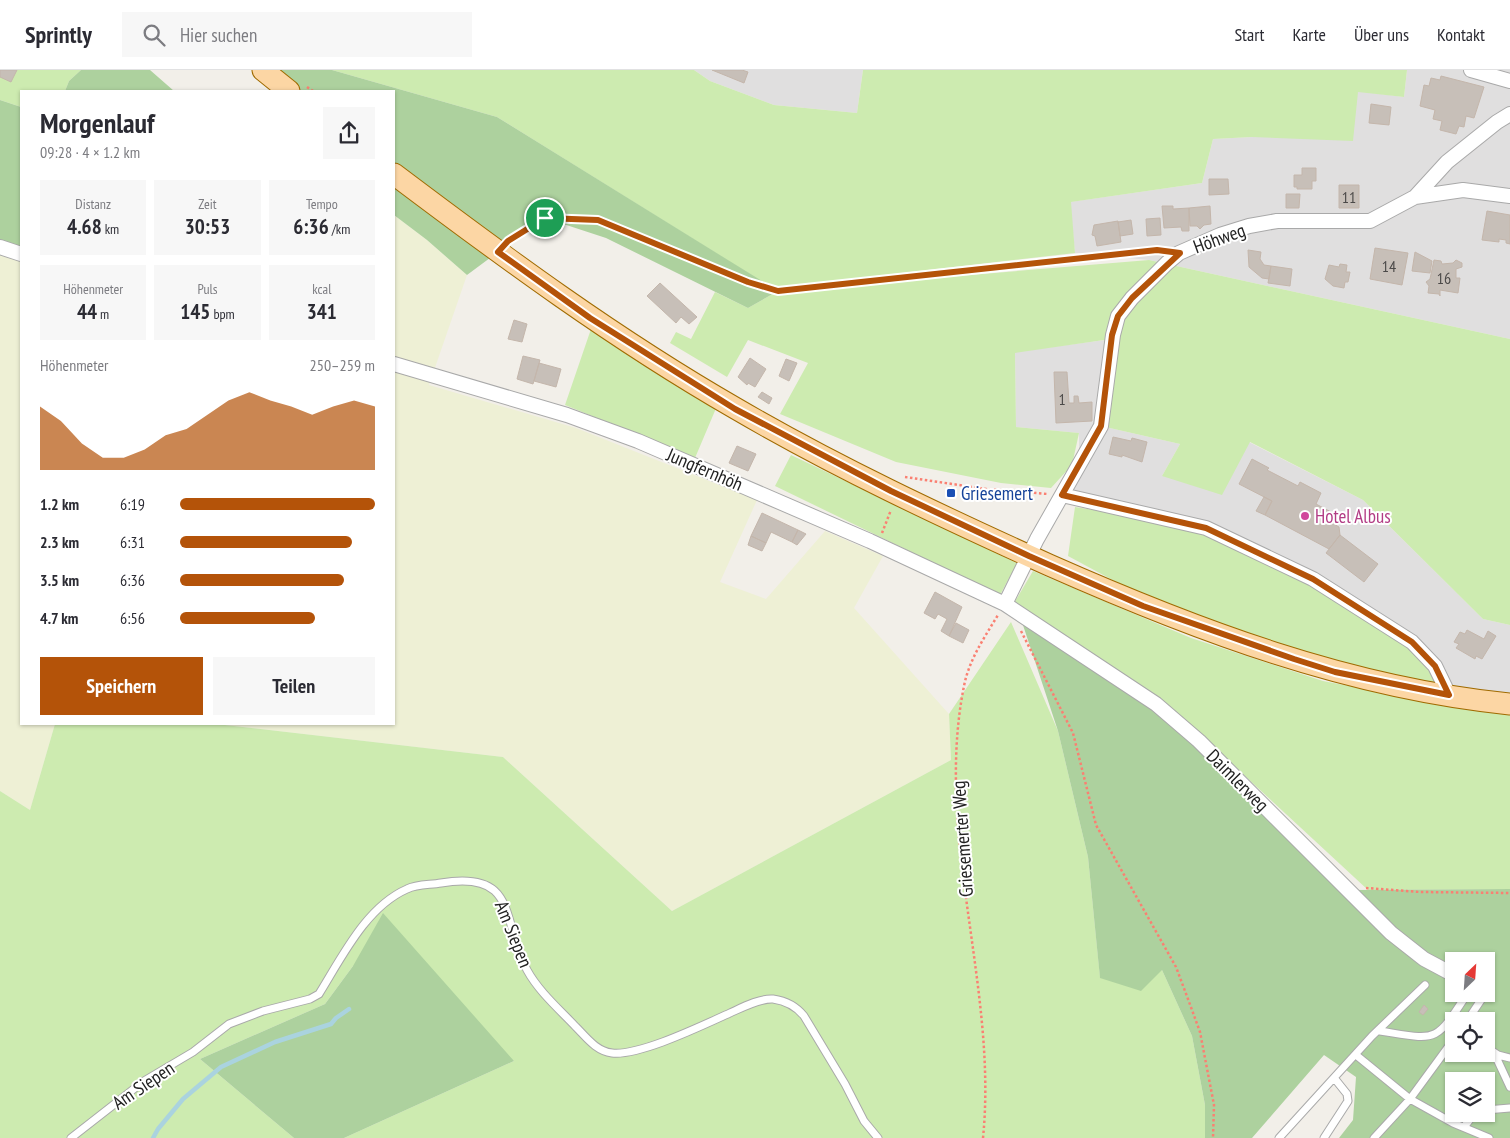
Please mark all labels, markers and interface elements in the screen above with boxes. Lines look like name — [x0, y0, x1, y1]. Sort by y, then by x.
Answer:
search box — [122, 12, 472, 57]
text: Sprintly — [25, 19, 92, 50]
icon: search — [140, 21, 168, 49]
text: Hier suchen — [180, 23, 257, 47]
text: Start — [1234, 23, 1265, 46]
text: Karte — [1293, 23, 1326, 46]
text: Über uns — [1354, 23, 1409, 46]
text: Kontakt — [1437, 23, 1485, 46]
text: Morgenlauf — [40, 104, 155, 141]
button: share — [323, 107, 375, 159]
text: 09:28 · 4 × 1.2 km — [40, 142, 140, 162]
house number: 11 — [1342, 187, 1356, 207]
text: Distanz — [75, 195, 111, 213]
text: Zeit — [198, 195, 217, 213]
text: Tempo — [306, 195, 338, 213]
pin — [524, 197, 566, 239]
icon: arrive — [531, 204, 559, 232]
text: 4.68 — [67, 213, 102, 240]
text: 30:53 — [185, 213, 230, 240]
text: 6:36 — [293, 213, 329, 240]
street label: Höhweg — [1190, 218, 1248, 258]
text: km — [102, 220, 119, 238]
text: /km — [329, 220, 350, 238]
house number: 14 — [1382, 256, 1396, 276]
house number: 16 — [1437, 268, 1451, 288]
text: Höhenmeter — [63, 280, 123, 298]
text: Puls — [197, 280, 218, 298]
text: kcal — [312, 280, 331, 298]
text: 44 — [77, 298, 97, 325]
text: 145 — [180, 298, 210, 325]
text: 341 — [307, 298, 337, 325]
text: m — [97, 305, 109, 323]
text: bpm — [210, 305, 235, 323]
text: Höhenmeter — [40, 355, 108, 375]
text: 250–259 m — [310, 355, 375, 375]
house number: 1 — [1058, 389, 1066, 409]
street label: Jungfernhöh — [662, 442, 747, 496]
place label: Griesemert — [961, 481, 1034, 505]
marker: Griesemert — [945, 487, 957, 499]
text: 1.2 km — [40, 494, 79, 514]
text: 6:19 — [120, 494, 145, 514]
place label: Hotel Albus — [1315, 504, 1391, 528]
marker: Hotel Albus — [1299, 510, 1311, 522]
text: 2.3 km — [40, 532, 79, 552]
text: 6:31 — [120, 532, 145, 552]
text: 3.5 km — [40, 570, 79, 590]
text: 6:36 — [120, 570, 145, 590]
text: 4.7 km — [40, 608, 78, 628]
text: 6:56 — [120, 608, 145, 628]
button: Speichern — [40, 657, 203, 715]
button: Teilen — [213, 657, 375, 715]
street label: Daimlerweg — [1202, 744, 1274, 816]
street label: Griesemerter Weg — [946, 780, 978, 898]
street label: Am Siepen — [490, 897, 538, 971]
north arrow — [1445, 952, 1495, 1002]
map controls — [1445, 952, 1495, 1122]
button: locate — [1445, 1012, 1495, 1062]
street label: Am Siepen — [107, 1055, 179, 1115]
button: layers — [1445, 1072, 1495, 1122]

